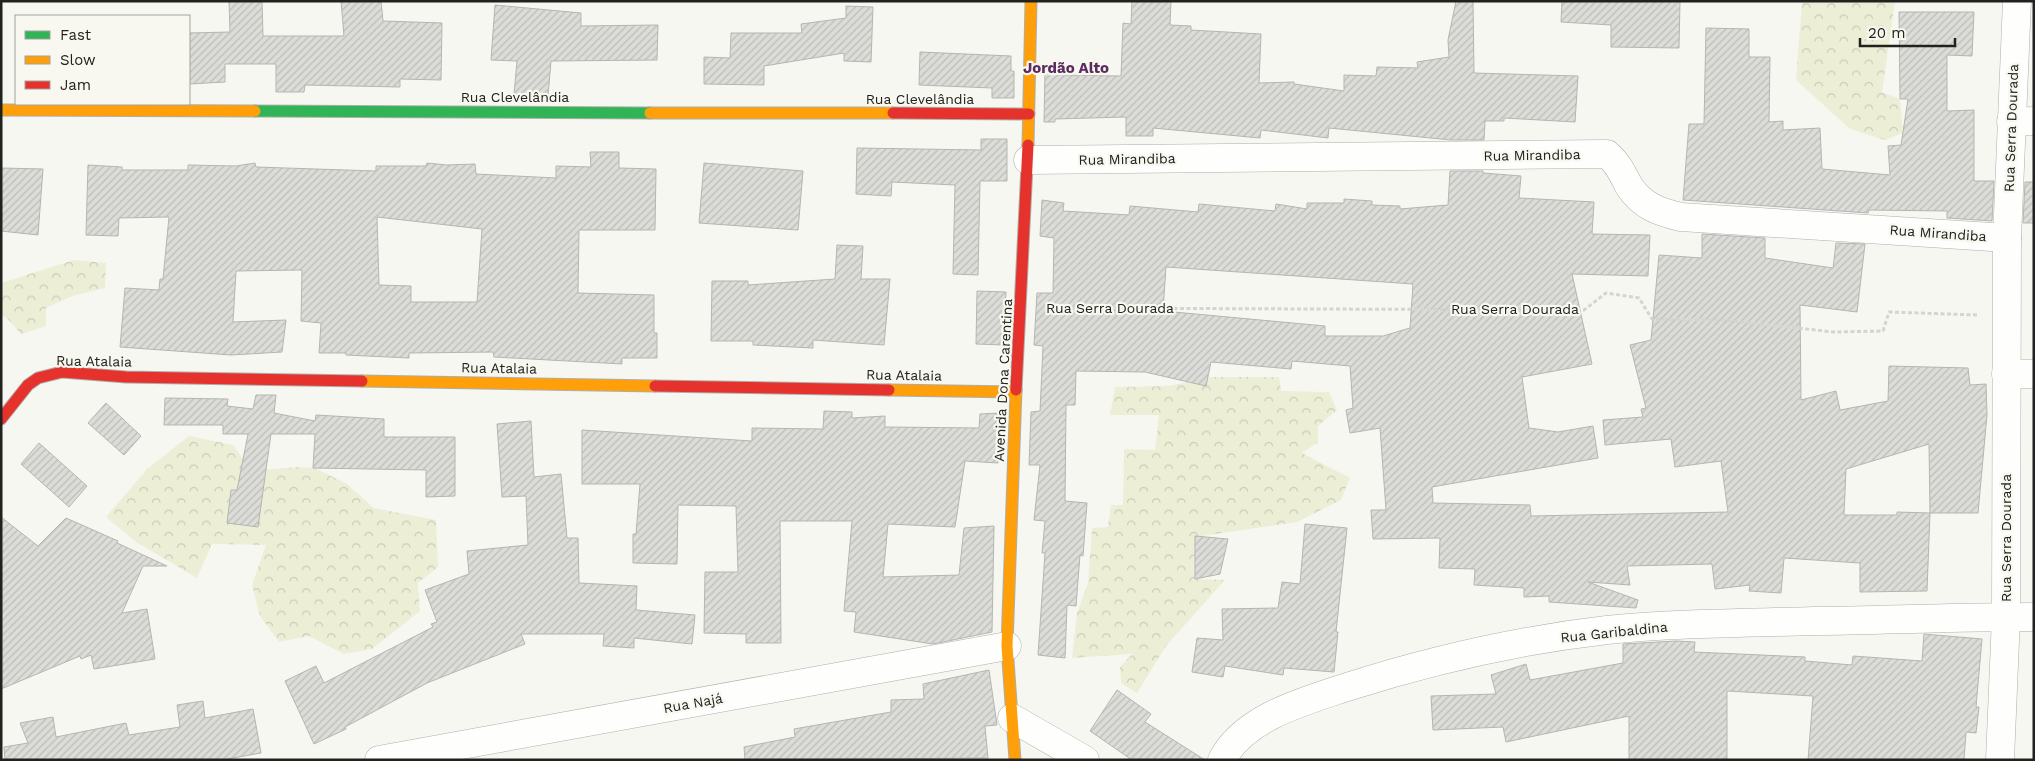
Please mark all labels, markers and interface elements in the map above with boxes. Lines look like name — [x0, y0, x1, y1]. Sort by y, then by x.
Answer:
legend — [15, 15, 190, 105]
scale bar — [1860, 15, 1955, 47]
text: 20 m — [1868, 24, 1906, 42]
text: Fast — [60, 26, 92, 44]
text: Slow — [60, 51, 96, 69]
district label: Jordão Alto — [1023, 59, 1109, 77]
street label: Rua Serra Dourada — [2001, 64, 2021, 192]
text: Jam — [60, 76, 91, 94]
street label: Rua Clevelândia — [461, 89, 569, 105]
street label: Rua Clevelândia — [866, 91, 974, 107]
street label: Rua Mirandiba — [1483, 146, 1581, 164]
street label: Rua Mirandiba — [1078, 150, 1176, 168]
street label: Rua Mirandiba — [1889, 222, 1987, 244]
street label: Avenida Dona Carentina — [991, 298, 1015, 462]
street label: Rua Serra Dourada — [1046, 300, 1174, 316]
street label: Rua Serra Dourada — [1451, 301, 1579, 317]
street label: Rua Atalaia — [56, 352, 132, 370]
street label: Rua Atalaia — [461, 359, 537, 377]
street label: Rua Atalaia — [866, 366, 942, 384]
street label: Rua Serra Dourada — [1998, 474, 2014, 602]
street label: Rua Garibaldina — [1560, 618, 1668, 646]
street label: Rua Najá — [662, 690, 724, 716]

